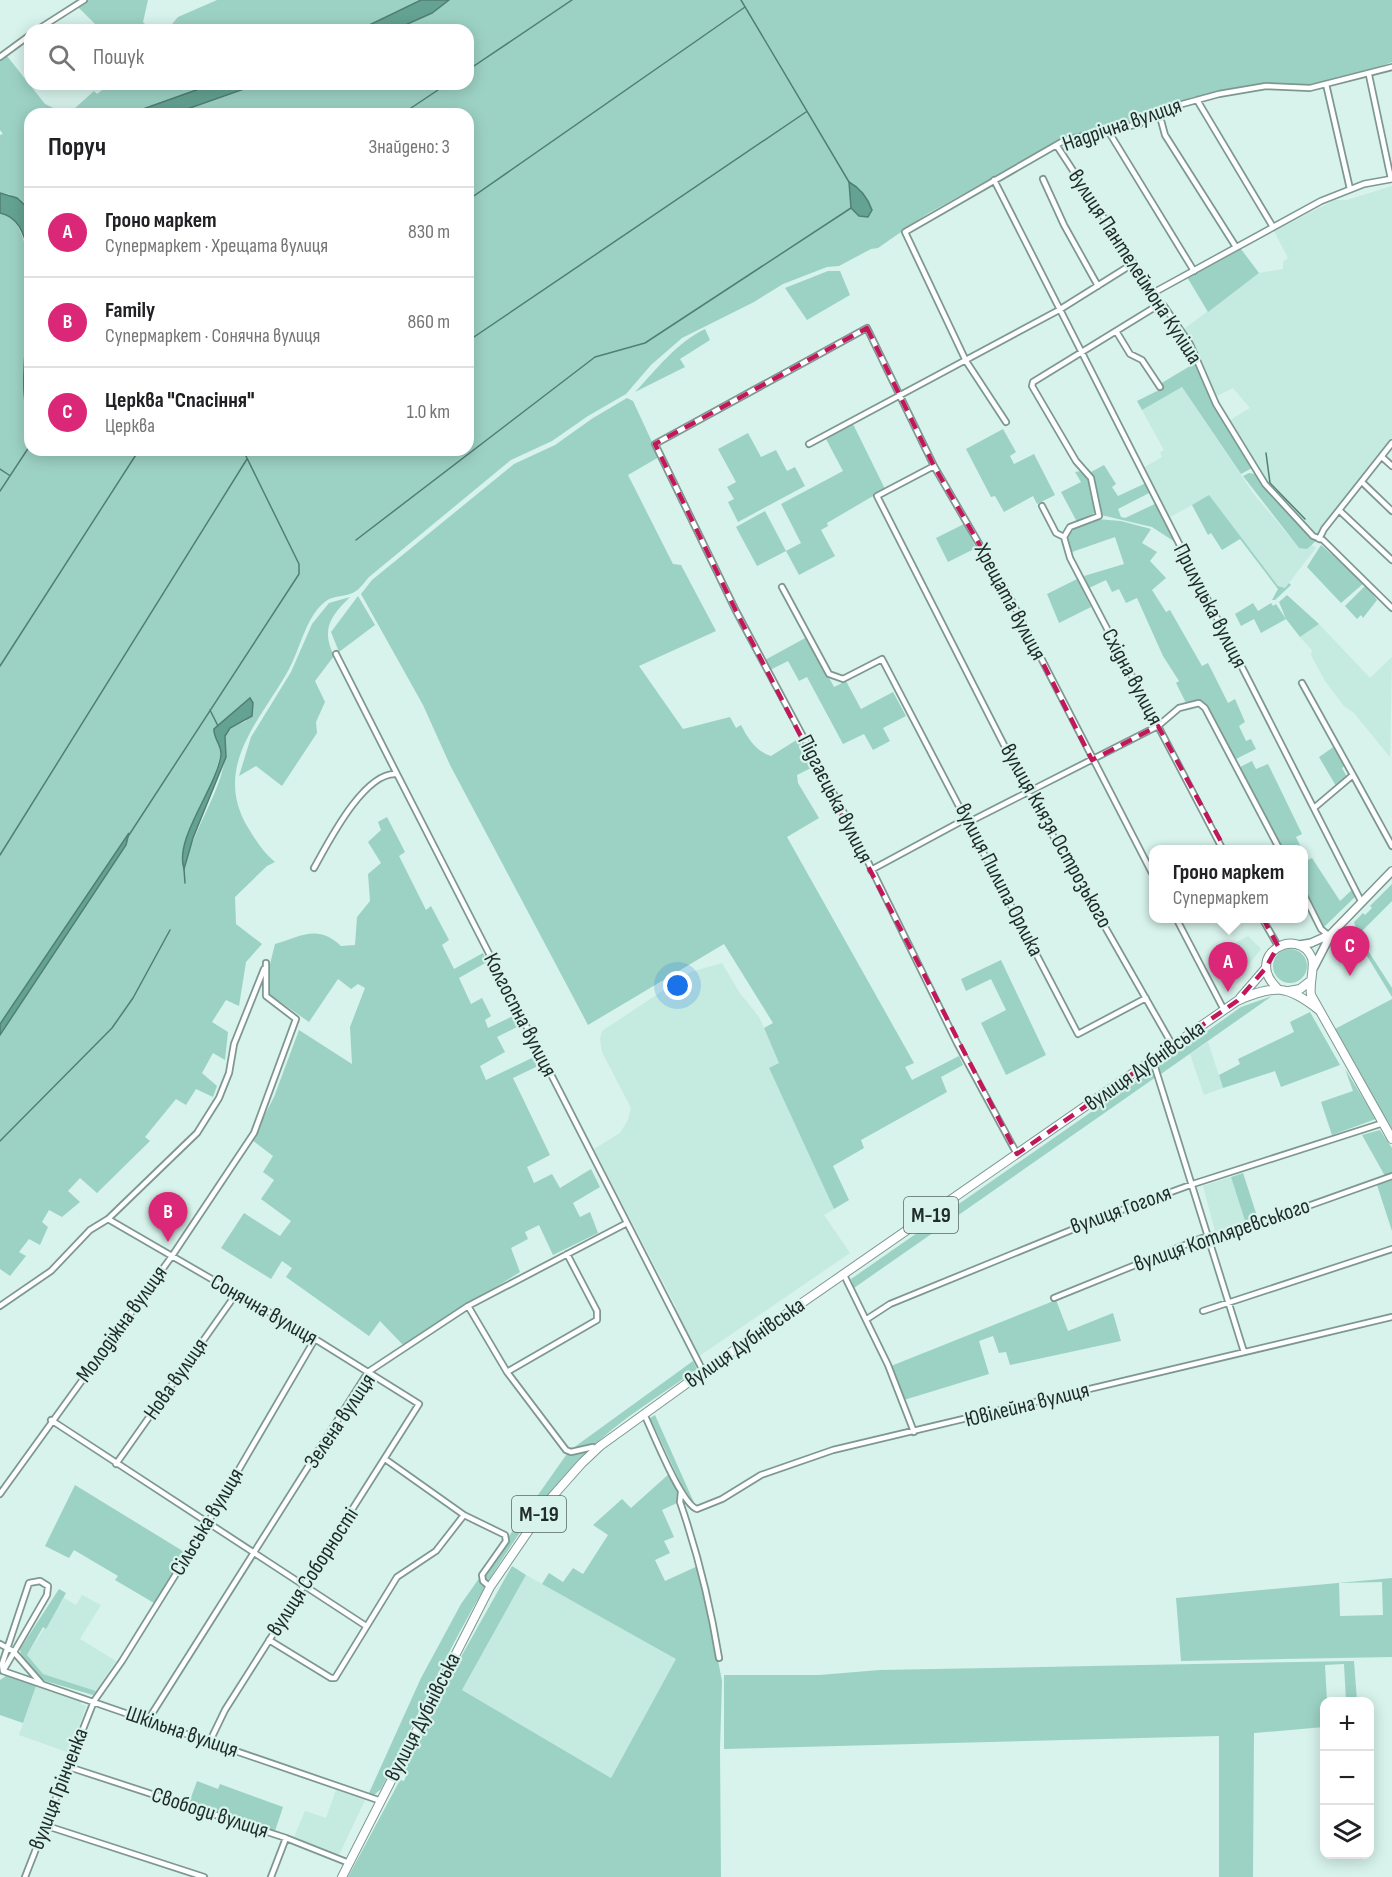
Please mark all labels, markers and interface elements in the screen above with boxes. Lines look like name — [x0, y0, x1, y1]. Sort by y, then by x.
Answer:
search box — [24, 24, 474, 90]
icon: search — [45, 41, 78, 74]
text: Пошук — [93, 44, 144, 71]
street label: Надрічна вулиця — [1059, 92, 1185, 158]
text: Поруч — [48, 132, 106, 163]
text: Знайдено: 3 — [368, 135, 450, 159]
street label: вулиця Пантелеймона Куліша — [1062, 165, 1208, 369]
text: Гроно маркет — [105, 207, 217, 234]
text: A — [63, 220, 72, 244]
text: 830 m — [408, 220, 450, 244]
text: Супермаркет · Хрещата вулиця — [105, 234, 328, 258]
text: Family — [105, 297, 155, 324]
text: B — [63, 310, 72, 334]
text: 860 m — [408, 310, 450, 334]
text: Супермаркет · Сонячна вулиця — [105, 324, 320, 348]
text: Церква "Спасіння" — [105, 387, 255, 414]
text: C — [62, 400, 73, 424]
text: 1.0 km — [407, 400, 450, 424]
text: Церква — [105, 414, 155, 438]
street label: Хрещата вулиця — [968, 538, 1052, 665]
street label: Прилуцька вулиця — [1167, 539, 1253, 673]
street label: Східна вулиця — [1095, 624, 1169, 730]
street label: Підгаєцька вулиця — [791, 730, 879, 868]
street label: вулиця Князя Острозького — [994, 739, 1118, 933]
street label: вулиця Пилипа Орлика — [949, 799, 1049, 961]
popup — [1149, 845, 1308, 923]
text: Гроно маркет — [1173, 859, 1284, 886]
text: Супермаркет — [1173, 886, 1269, 910]
pin: C — [1330, 926, 1370, 976]
pin: A — [1208, 942, 1248, 992]
street label: Колгоспна вулиця — [477, 949, 563, 1081]
your location — [663, 971, 692, 1000]
street label: вулиця Дубнівська — [1080, 1015, 1210, 1117]
street label: вулиця Гоголя — [1067, 1179, 1175, 1241]
pin: B — [148, 1192, 188, 1242]
street label: вулиця Котляревського — [1131, 1192, 1313, 1278]
road number: М-19 — [904, 1197, 958, 1233]
street label: Молодіжна вулиця — [71, 1260, 173, 1388]
street label: Сонячна вулиця — [205, 1268, 323, 1352]
street label: вулиця Дубнівська — [680, 1292, 810, 1394]
street label: Нова вулиця — [138, 1333, 214, 1425]
street label: Зелена вулиця — [298, 1368, 382, 1474]
street label: Ювілейна вулиця — [962, 1377, 1092, 1433]
street label: Сільська вулиця — [164, 1463, 250, 1581]
road number: М-19 — [512, 1496, 566, 1532]
street label: вулиця Соборності — [261, 1503, 365, 1641]
street label: вулиця Дубнівська — [379, 1648, 467, 1786]
map controls — [1320, 1697, 1374, 1859]
button: + — [1320, 1697, 1374, 1751]
street label: Шкільна вулиця — [122, 1700, 242, 1764]
street label: вулиця Грінченка — [23, 1724, 95, 1854]
button: − — [1320, 1751, 1374, 1805]
street label: Свободи вулиця — [148, 1781, 272, 1845]
button: layers — [1320, 1805, 1374, 1859]

